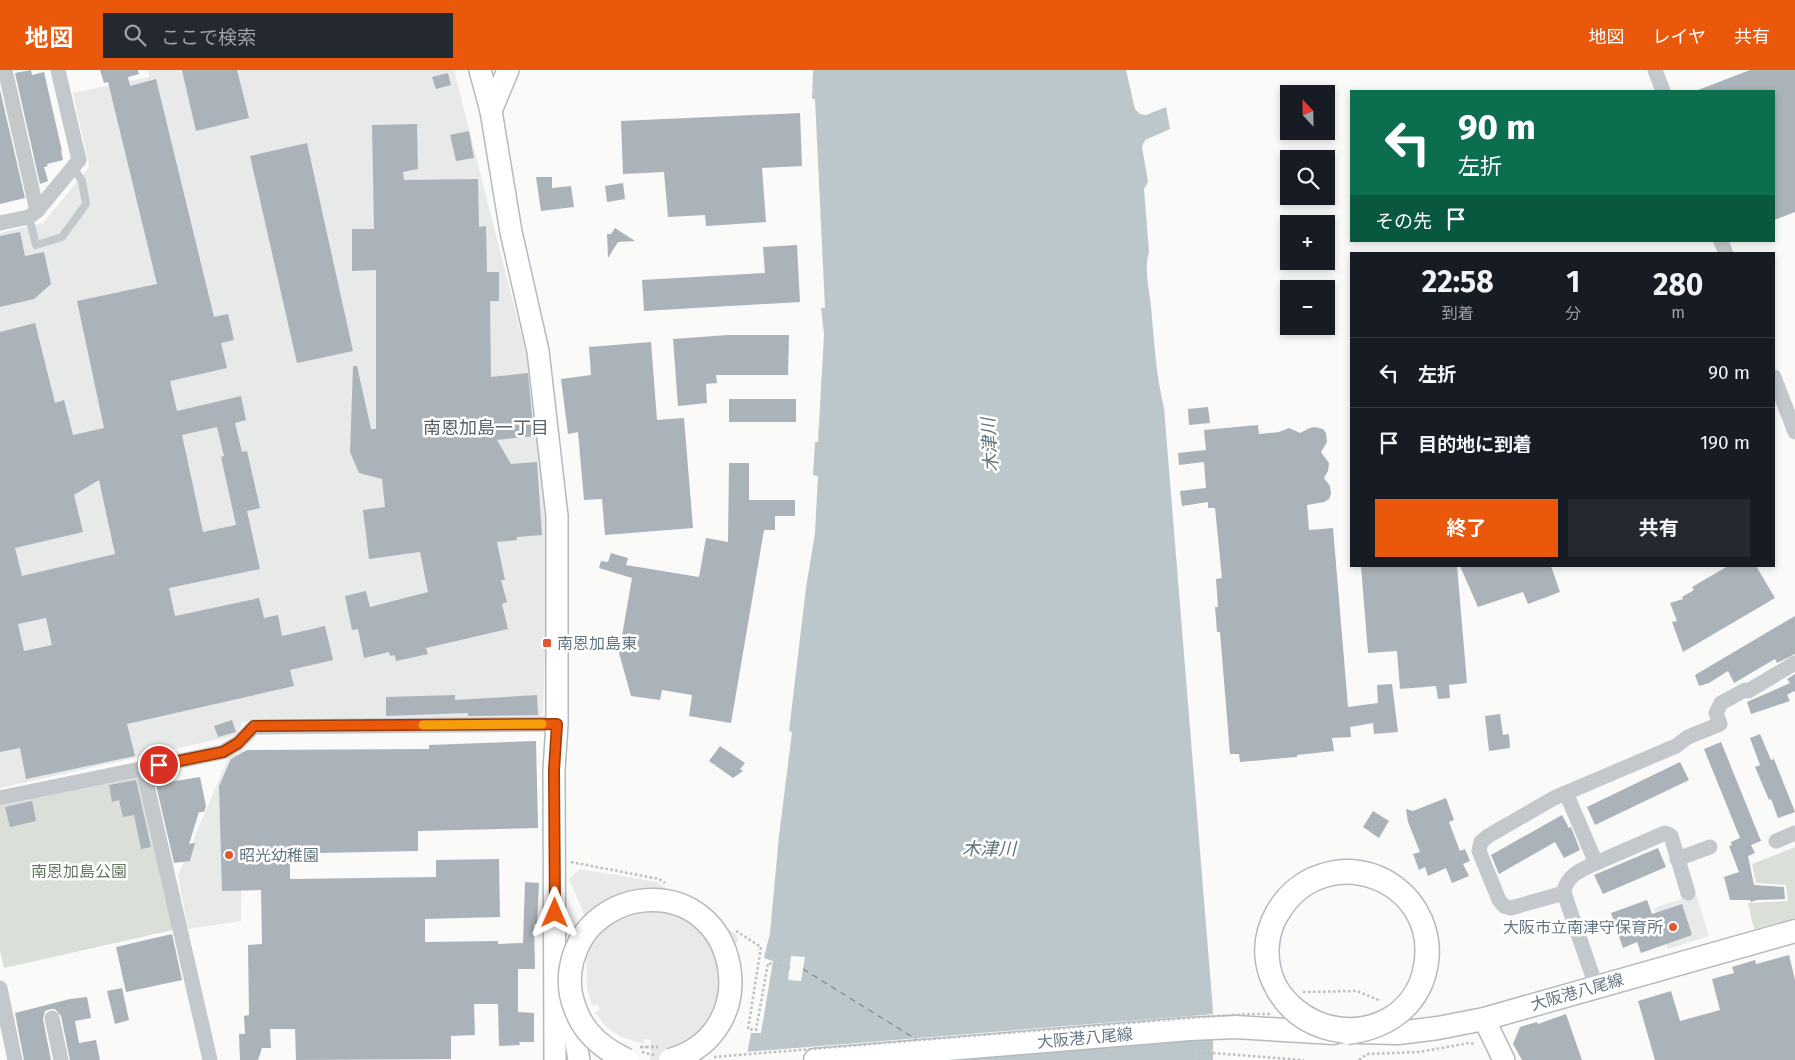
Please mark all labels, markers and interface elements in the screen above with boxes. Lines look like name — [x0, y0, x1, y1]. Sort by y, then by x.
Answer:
search box — [103, 13, 453, 58]
icon: search — [121, 21, 149, 49]
text: 地図 — [25, 24, 73, 52]
text: ここで検索 — [161, 26, 256, 49]
text: 地図 — [1589, 26, 1625, 48]
text: レイヤ — [1653, 26, 1706, 48]
text: 共有 — [1734, 26, 1770, 48]
north arrow — [1280, 85, 1335, 140]
map controls — [1280, 85, 1335, 335]
text: 90 m — [1458, 106, 1536, 148]
icon: left — [1375, 110, 1440, 175]
button: search — [1280, 150, 1335, 205]
text: 左折 — [1458, 153, 1502, 180]
icon: arrive — [1442, 205, 1470, 233]
text: その先 — [1375, 210, 1432, 233]
button: + — [1280, 215, 1335, 270]
text: 22:58 — [1422, 264, 1494, 300]
text: 1 — [1566, 264, 1580, 300]
text: 280 — [1653, 267, 1703, 303]
button: − — [1280, 280, 1335, 335]
text: m — [1671, 303, 1685, 322]
text: 到着 — [1442, 304, 1474, 323]
text: 分 — [1565, 304, 1581, 323]
icon: left — [1375, 359, 1403, 387]
text: 90 m — [1708, 361, 1750, 384]
text: 左折 — [1418, 363, 1456, 386]
water label: 木津川 — [977, 415, 1003, 473]
district label: 南恩加島一丁目 — [423, 417, 549, 439]
icon: arrive — [1375, 429, 1403, 457]
text: 190 m — [1700, 431, 1750, 454]
text: 目的地に到着 — [1418, 433, 1532, 456]
button: 終了 — [1375, 499, 1558, 557]
button: 共有 — [1568, 499, 1750, 557]
place label: 南恩加島東 — [557, 634, 637, 653]
marker: 南恩加島東 — [541, 637, 553, 649]
pin — [138, 744, 180, 786]
icon: arrive — [145, 751, 173, 779]
water label: 木津川 — [962, 838, 1018, 860]
place label: 昭光幼稚園 — [239, 846, 319, 865]
marker: 昭光幼稚園 — [223, 849, 235, 861]
park label: 南恩加島公園 — [31, 862, 127, 881]
position arrow — [528, 886, 580, 938]
place label: 大阪市立南津守保育所 — [1503, 918, 1663, 937]
marker: 大阪市立南津守保育所 — [1667, 921, 1679, 933]
street label: 大阪港八尾線 — [1528, 970, 1626, 1014]
street label: 大阪港八尾線 — [1036, 1024, 1134, 1052]

